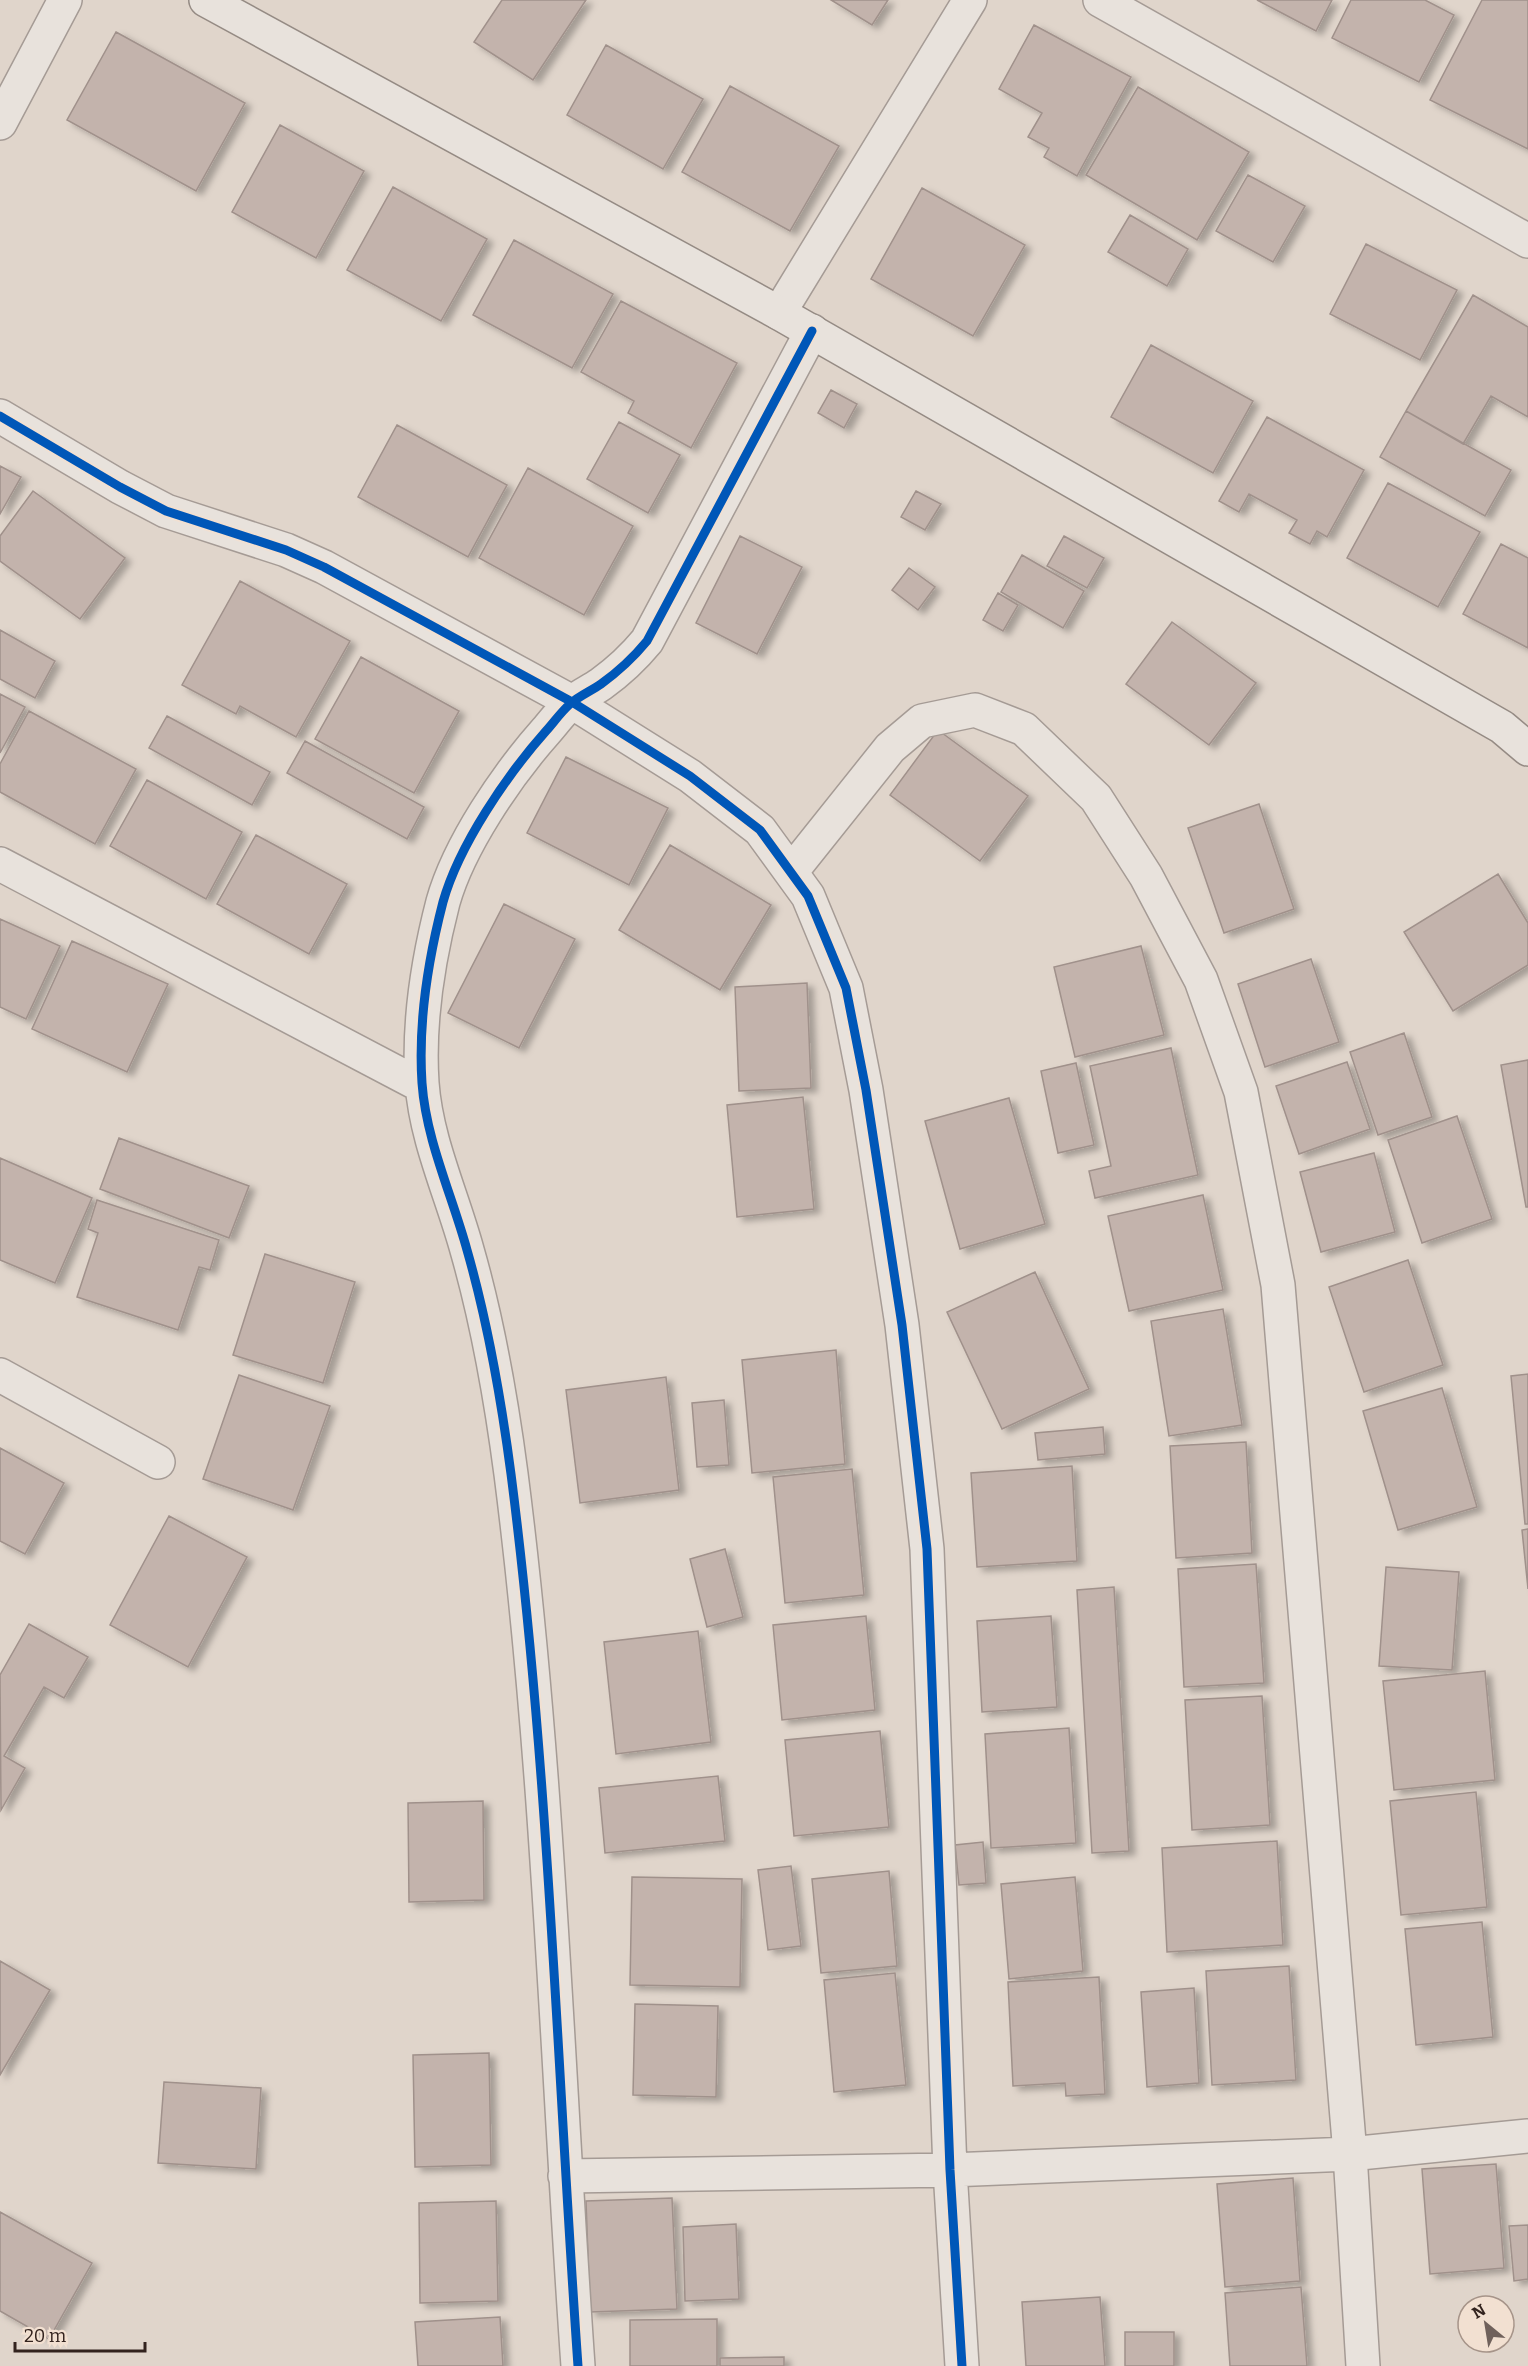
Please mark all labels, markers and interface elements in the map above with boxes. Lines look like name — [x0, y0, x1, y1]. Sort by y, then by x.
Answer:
north arrow — [1456, 2294, 1516, 2354]
text: N — [1469, 2300, 1489, 2323]
scale bar — [15, 2315, 146, 2353]
text: 20 m — [24, 2325, 66, 2347]

